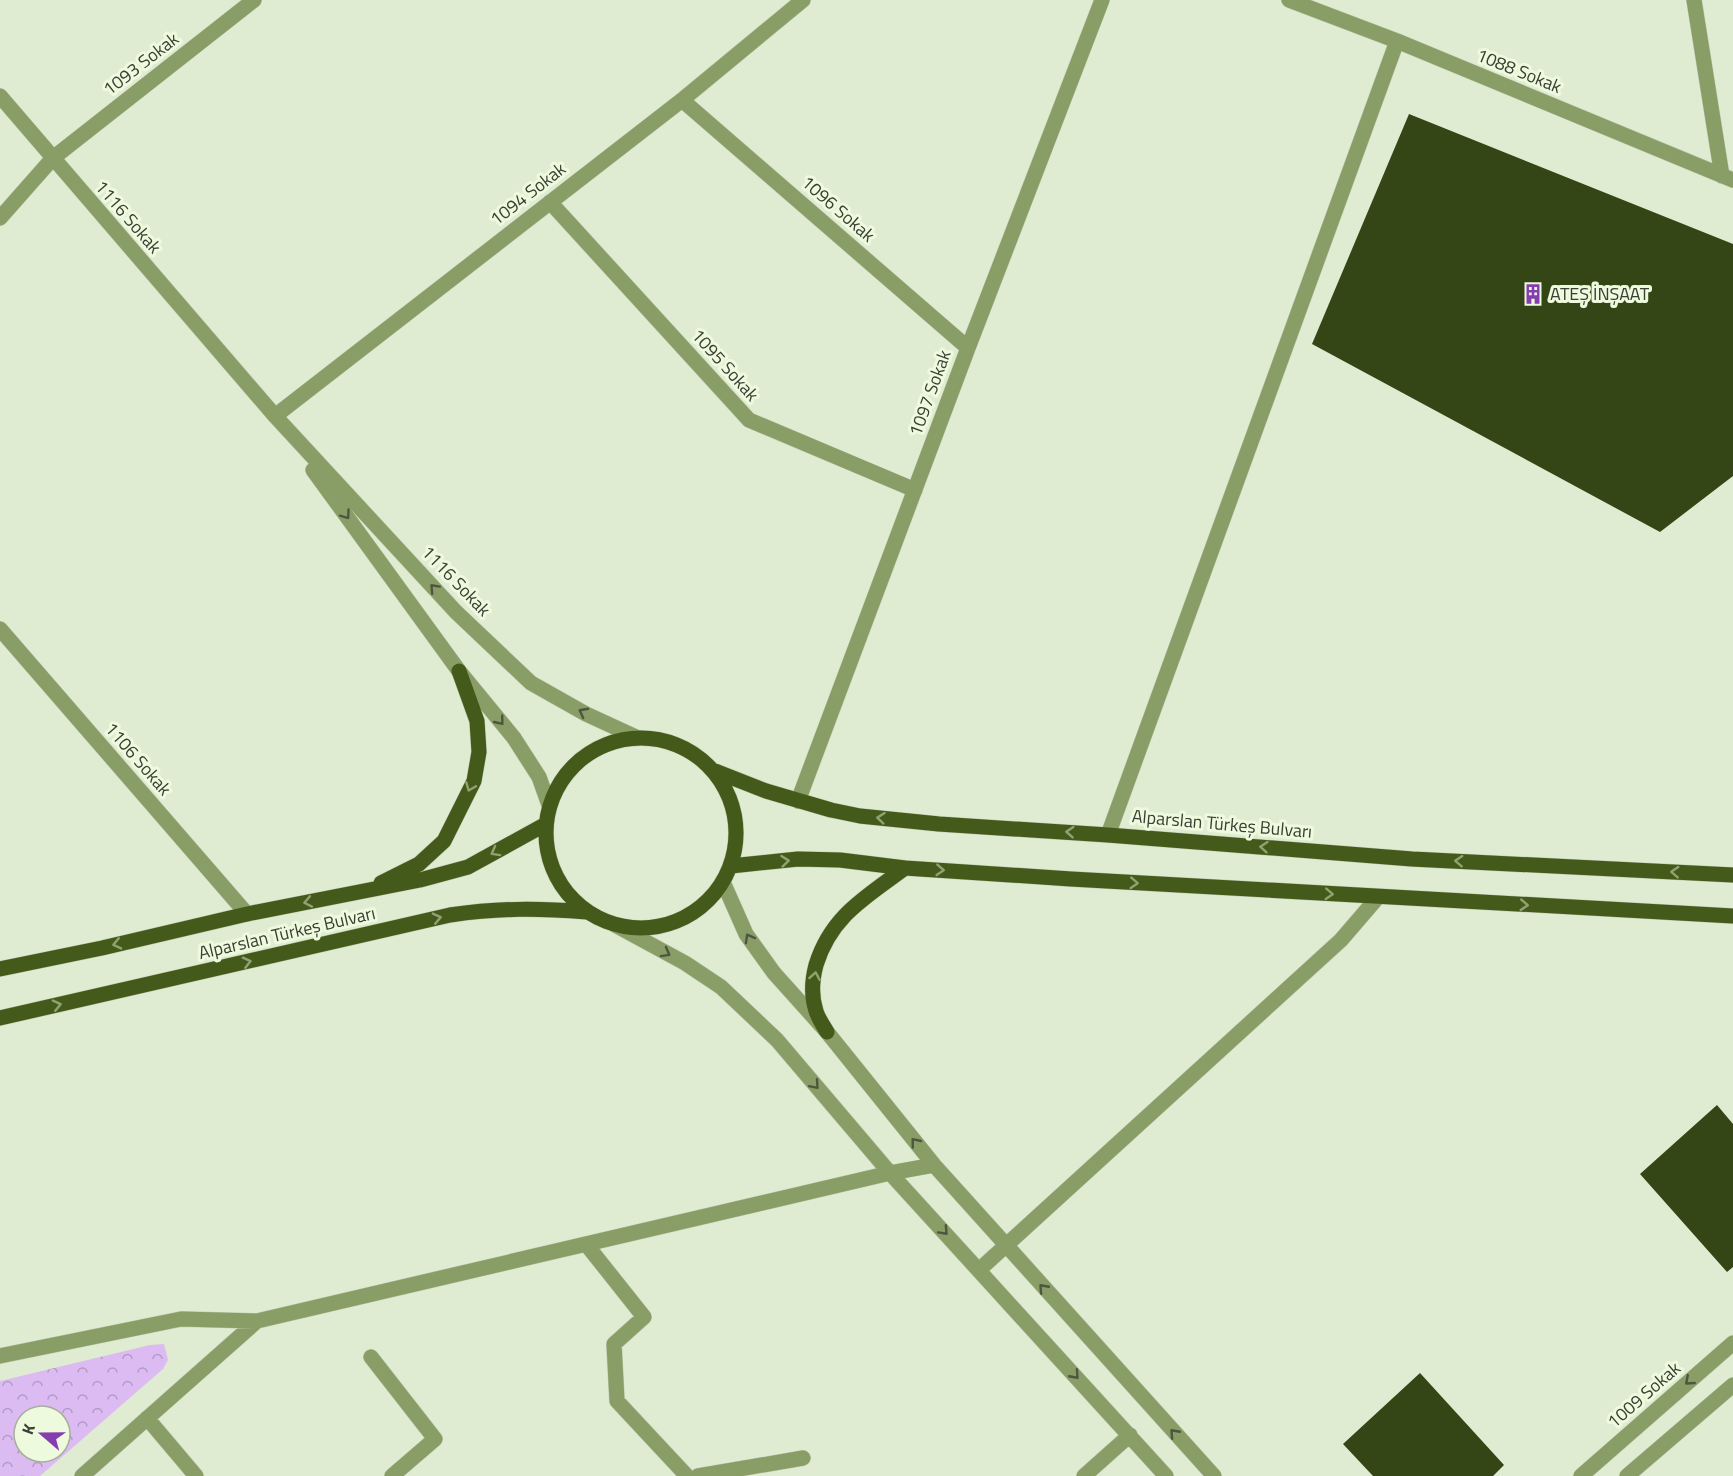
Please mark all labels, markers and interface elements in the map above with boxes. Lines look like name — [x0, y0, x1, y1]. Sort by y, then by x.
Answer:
street label: 1093 Sokak — [97, 25, 185, 102]
street label: 1088 Sokak — [1473, 41, 1566, 100]
street label: 1094 Sokak — [484, 155, 572, 232]
street label: 1096 Sokak — [796, 169, 881, 248]
street label: 1116 Sokak — [89, 174, 168, 260]
place label: ATEŞ İNŞAAT — [1550, 280, 1650, 307]
building icon: ATEŞ İNŞAAT — [1521, 282, 1545, 306]
street label: 1095 Sokak — [685, 322, 766, 407]
street label: 1097 Sokak — [901, 346, 958, 440]
one-way arrow — [339, 508, 350, 519]
street label: 1116 Sokak — [415, 539, 498, 623]
one-way arrow — [431, 584, 442, 595]
one-way arrow — [579, 708, 589, 719]
one-way arrow — [493, 714, 504, 725]
street label: 1106 Sokak — [99, 716, 178, 802]
one-way arrow — [465, 781, 477, 792]
street label: Alparslan Türkeş Bulvarı — [1131, 802, 1313, 845]
one-way arrow — [877, 812, 886, 825]
one-way arrow — [1065, 826, 1074, 839]
one-way arrow — [1260, 841, 1269, 854]
one-way arrow — [491, 845, 501, 856]
one-way arrow — [781, 855, 790, 868]
one-way arrow — [1454, 855, 1463, 868]
one-way arrow — [935, 863, 944, 876]
one-way arrow — [1670, 865, 1679, 878]
one-way arrow — [1130, 876, 1139, 889]
one-way arrow — [1324, 888, 1333, 901]
one-way arrow — [303, 895, 313, 908]
one-way arrow — [1519, 898, 1528, 911]
street label: Alparslan Türkeş Bulvarı — [196, 899, 378, 966]
one-way arrow — [432, 912, 442, 925]
one-way arrow — [745, 934, 757, 944]
one-way arrow — [113, 937, 123, 950]
one-way arrow — [660, 946, 670, 957]
one-way arrow — [242, 956, 252, 969]
one-way arrow — [808, 972, 820, 981]
one-way arrow — [52, 1000, 62, 1013]
one-way arrow — [808, 1078, 819, 1089]
one-way arrow — [911, 1137, 922, 1148]
one-way arrow — [937, 1224, 948, 1235]
one-way arrow — [1039, 1284, 1050, 1295]
street label: 1009 Sokak — [1601, 1355, 1687, 1434]
one-way arrow — [1068, 1368, 1079, 1379]
one-way arrow — [1685, 1374, 1696, 1385]
north arrow — [12, 1404, 72, 1464]
text: K — [15, 1420, 41, 1437]
one-way arrow — [1170, 1429, 1181, 1439]

